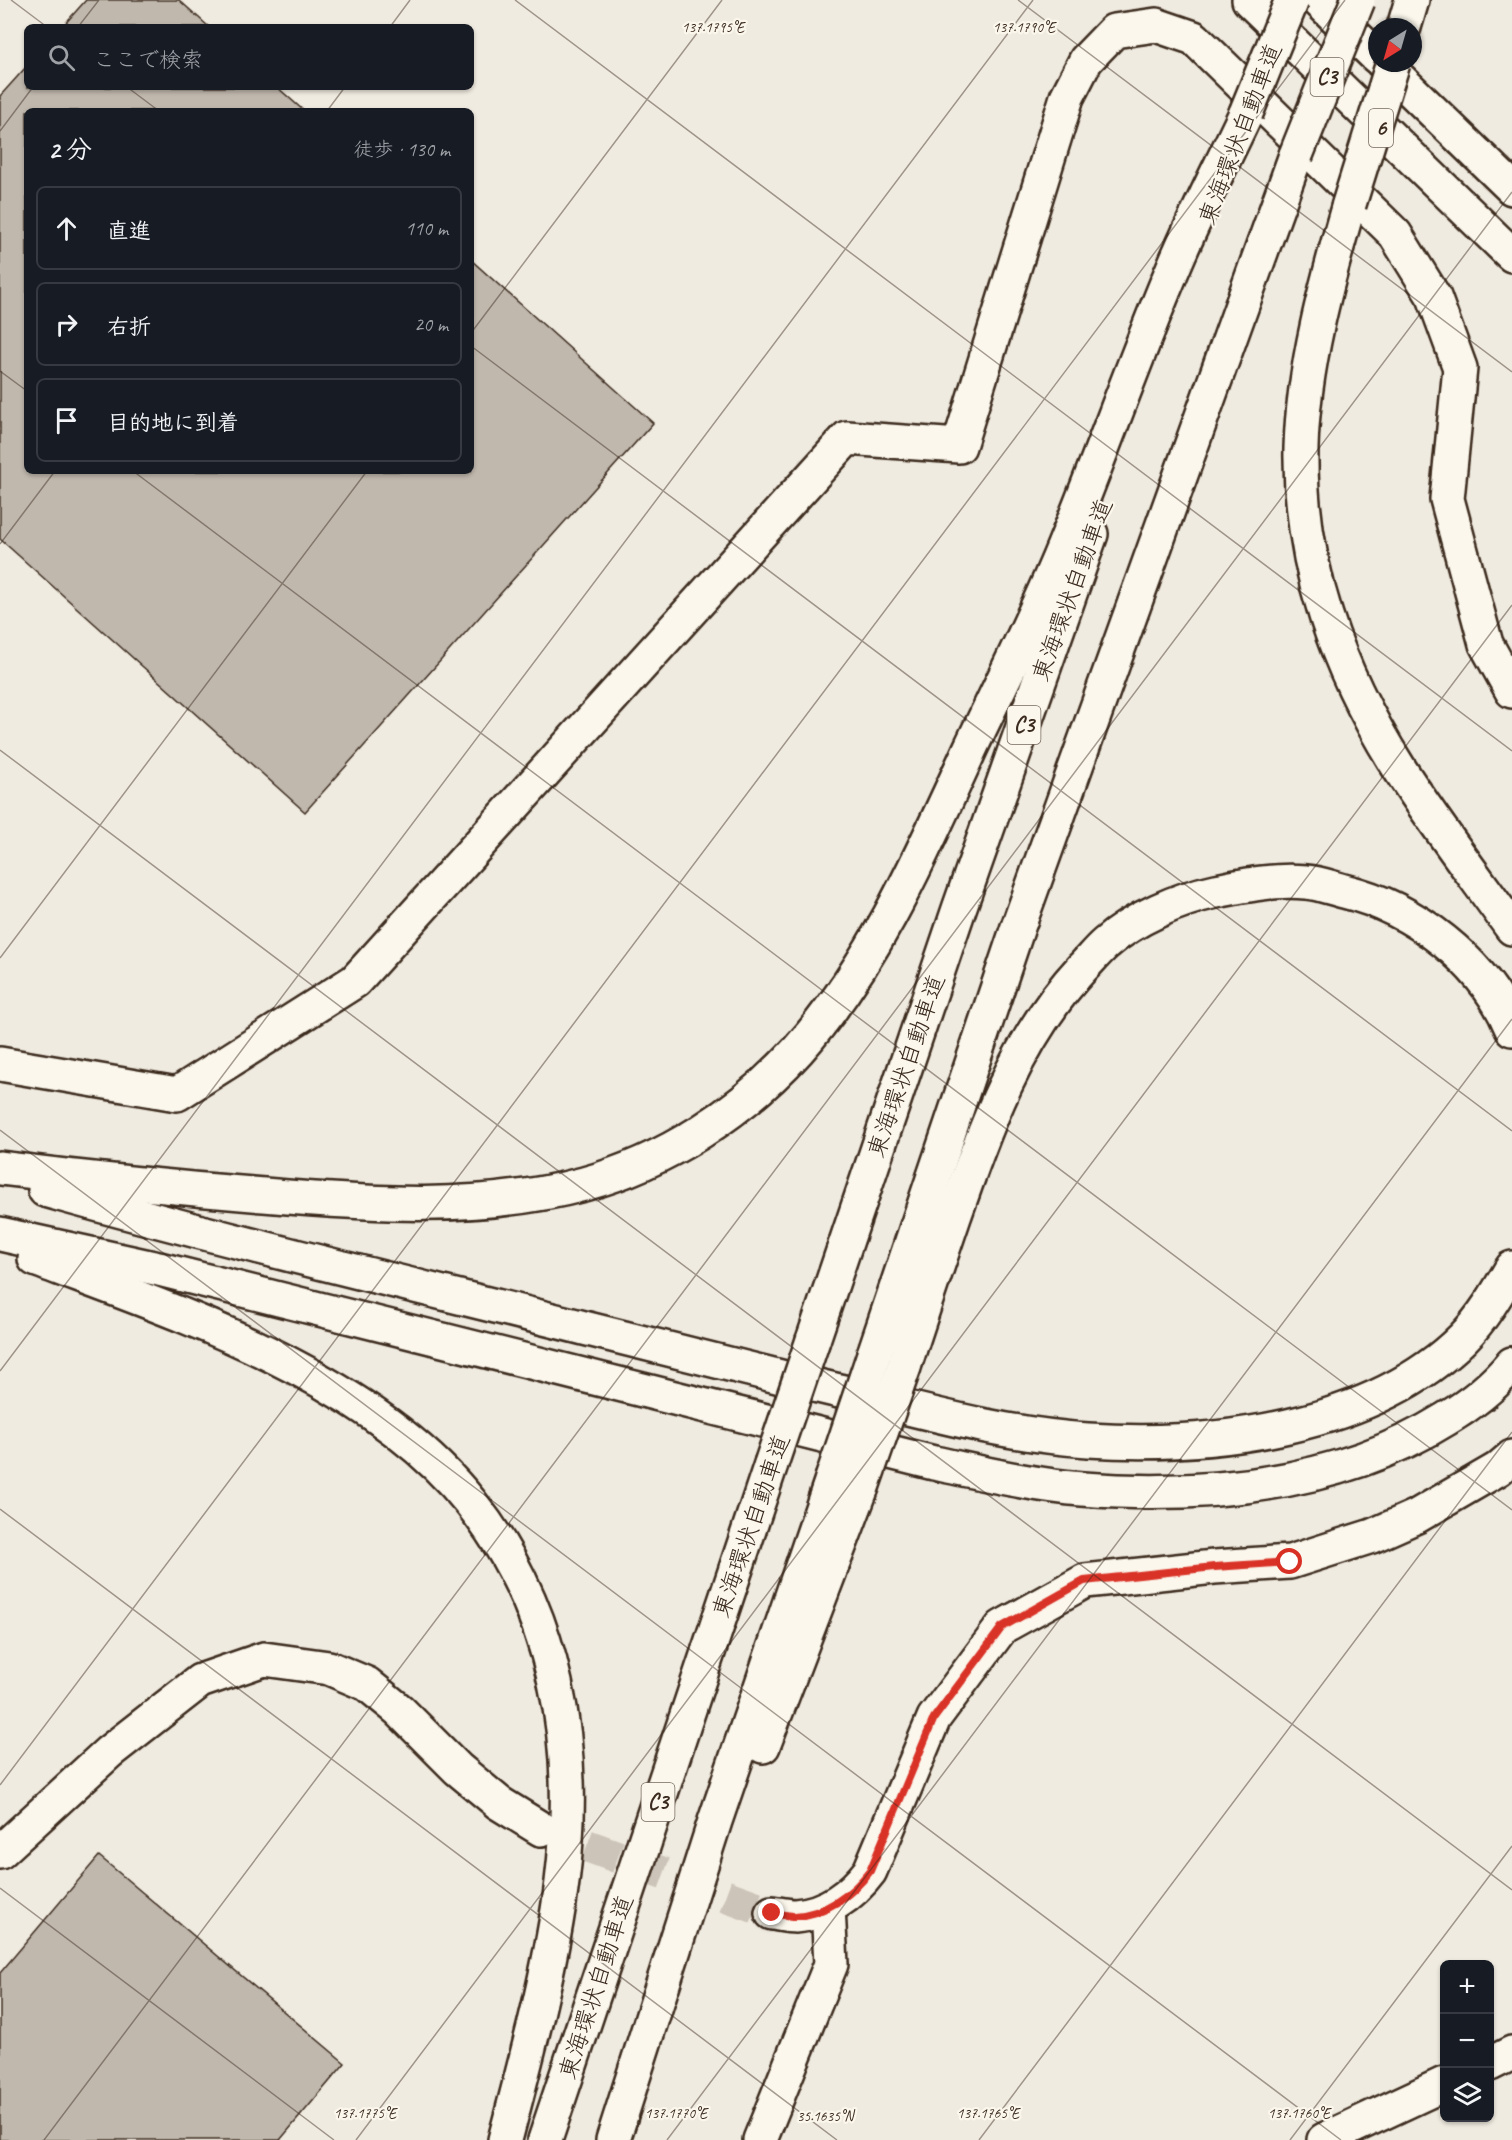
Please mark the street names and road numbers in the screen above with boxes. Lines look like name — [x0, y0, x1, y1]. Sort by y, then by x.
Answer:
street label: 東海環状自動車道 — [1192, 39, 1288, 229]
road number: C3 — [1310, 58, 1344, 96]
road number: 6 — [1369, 109, 1393, 147]
street label: 東海環状自動車道 — [1025, 495, 1119, 685]
road number: C3 — [1008, 706, 1040, 744]
street label: 東海環状自動車道 — [861, 970, 951, 1162]
street label: 東海環状自動車道 — [706, 1430, 796, 1622]
road number: C3 — [642, 1783, 674, 1821]
street label: 東海環状自動車道 — [552, 1891, 640, 2083]

